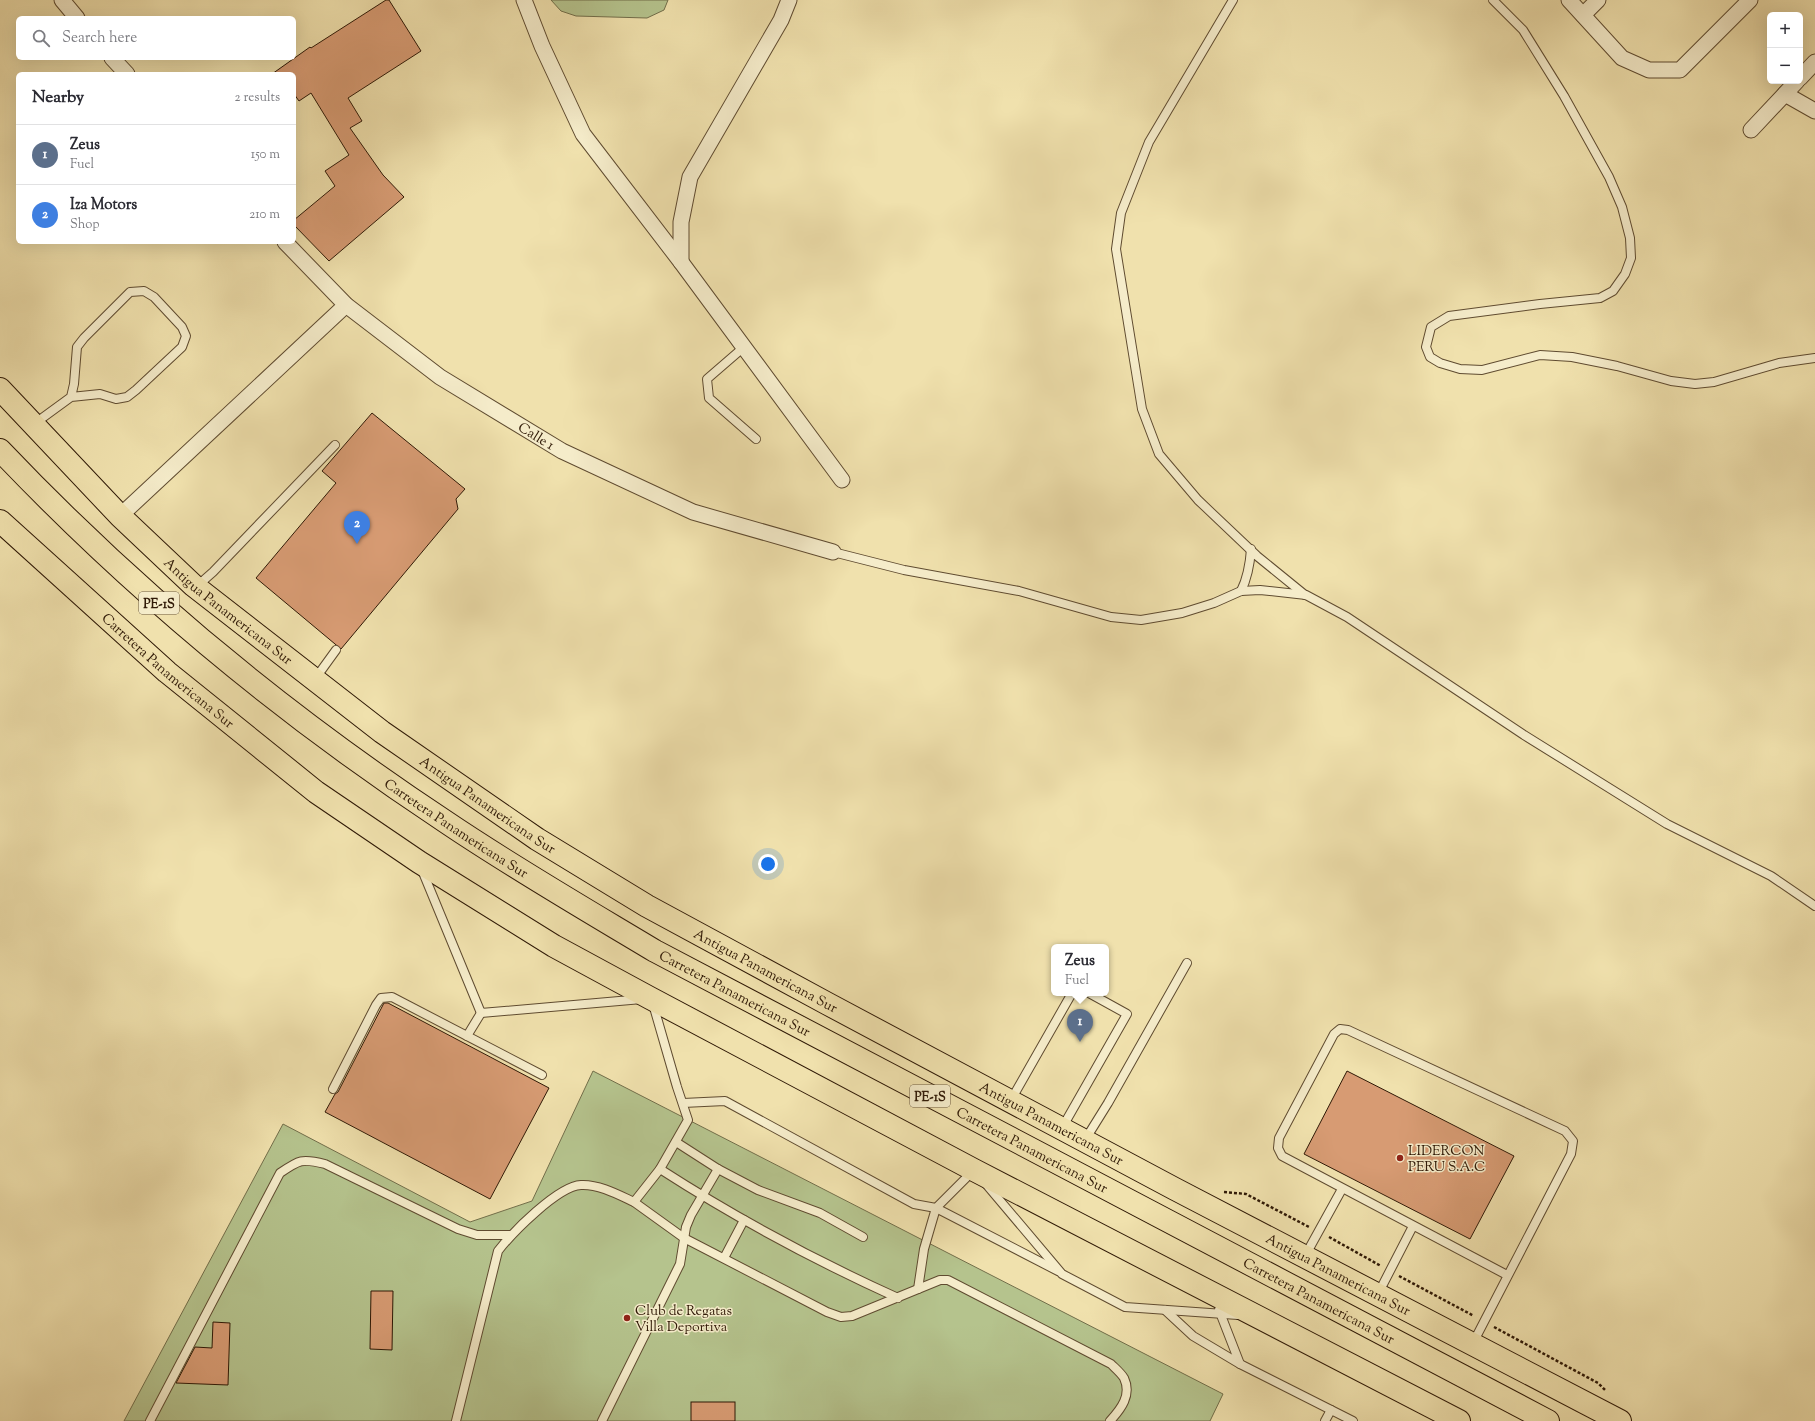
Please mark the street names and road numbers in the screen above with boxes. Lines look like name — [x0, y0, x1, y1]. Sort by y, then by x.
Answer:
street label: Calle 1 — [513, 418, 558, 456]
street label: Antigua Panamericana Sur — [158, 554, 297, 671]
road number: PE-1S — [139, 592, 179, 614]
street label: Carretera Panamericana Sur — [96, 609, 238, 735]
street label: Antigua Panamericana Sur — [415, 753, 559, 860]
street label: Carretera Panamericana Sur — [379, 775, 532, 885]
street label: Antigua Panamericana Sur — [689, 925, 841, 1020]
street label: Carretera Panamericana Sur — [655, 947, 814, 1043]
street label: Antigua Panamericana Sur — [975, 1078, 1127, 1172]
road number: PE-1S — [910, 1085, 950, 1107]
street label: Carretera Panamericana Sur — [952, 1103, 1111, 1200]
street label: Antigua Panamericana Sur — [1261, 1230, 1414, 1322]
street label: Carretera Panamericana Sur — [1239, 1254, 1398, 1351]

